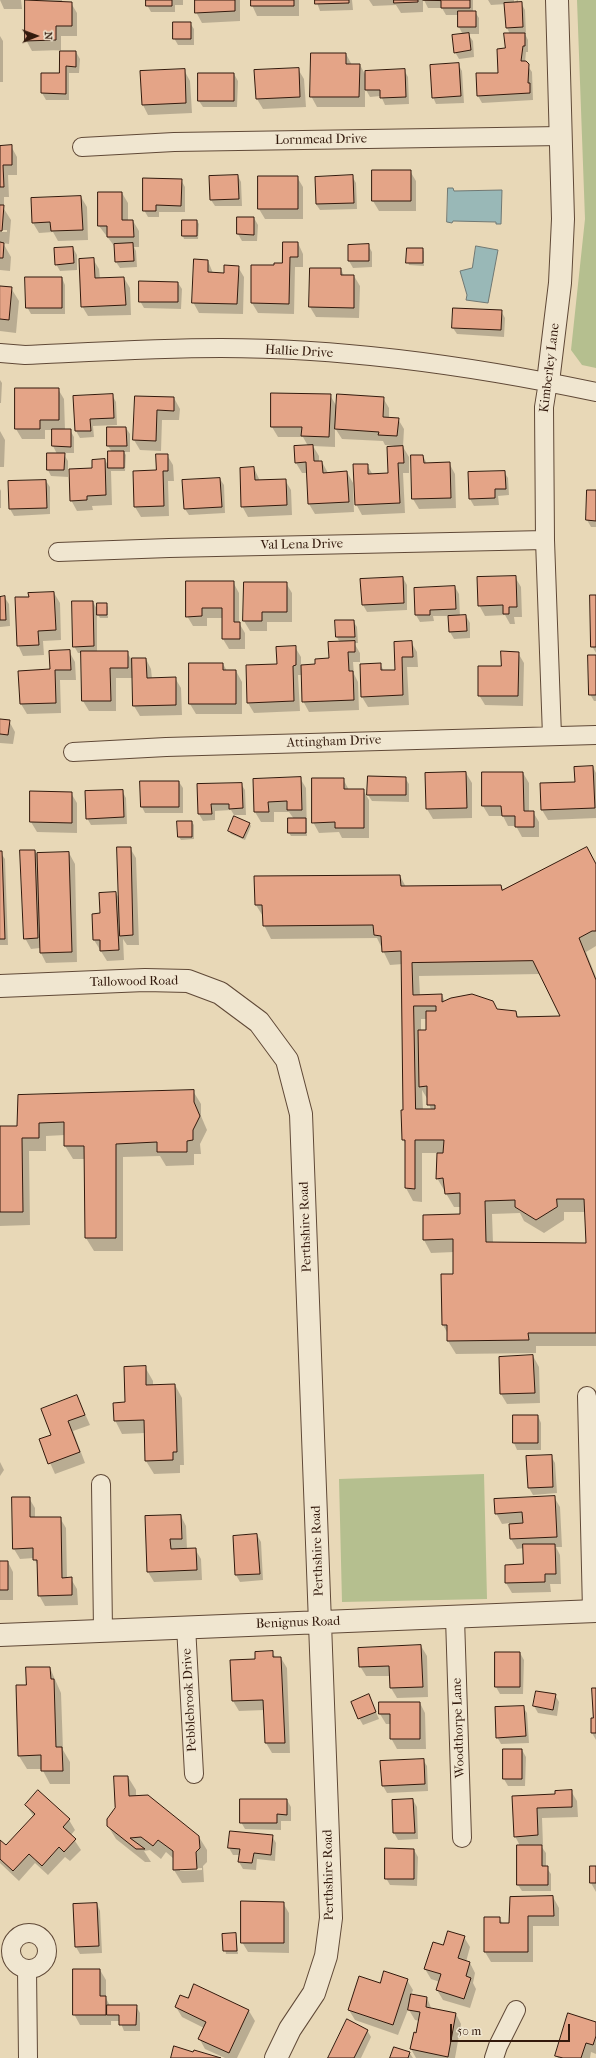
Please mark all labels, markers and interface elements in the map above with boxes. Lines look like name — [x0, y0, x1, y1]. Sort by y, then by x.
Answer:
north arrow — [16, 16, 56, 56]
text: N — [42, 31, 55, 40]
street label: Lornmead Drive — [275, 131, 367, 149]
street label: Kimberley Lane — [537, 322, 563, 414]
street label: Hallie Drive — [265, 342, 333, 362]
street label: Val Lena Drive — [261, 536, 343, 554]
street label: Attingham Drive — [286, 733, 382, 751]
street label: Tallowood Road — [90, 973, 178, 991]
street label: Perthshire Road — [297, 1181, 315, 1273]
street label: Perthshire Road — [309, 1505, 327, 1597]
street label: Benignus Road — [255, 1614, 341, 1632]
street label: Pebblebrook Drive — [179, 1648, 201, 1752]
street label: Woodthorpe Lane — [449, 1678, 469, 1778]
street label: Perthshire Road — [320, 1829, 338, 1921]
scale bar — [452, 2016, 572, 2042]
text: 50 m — [457, 2024, 481, 2038]

